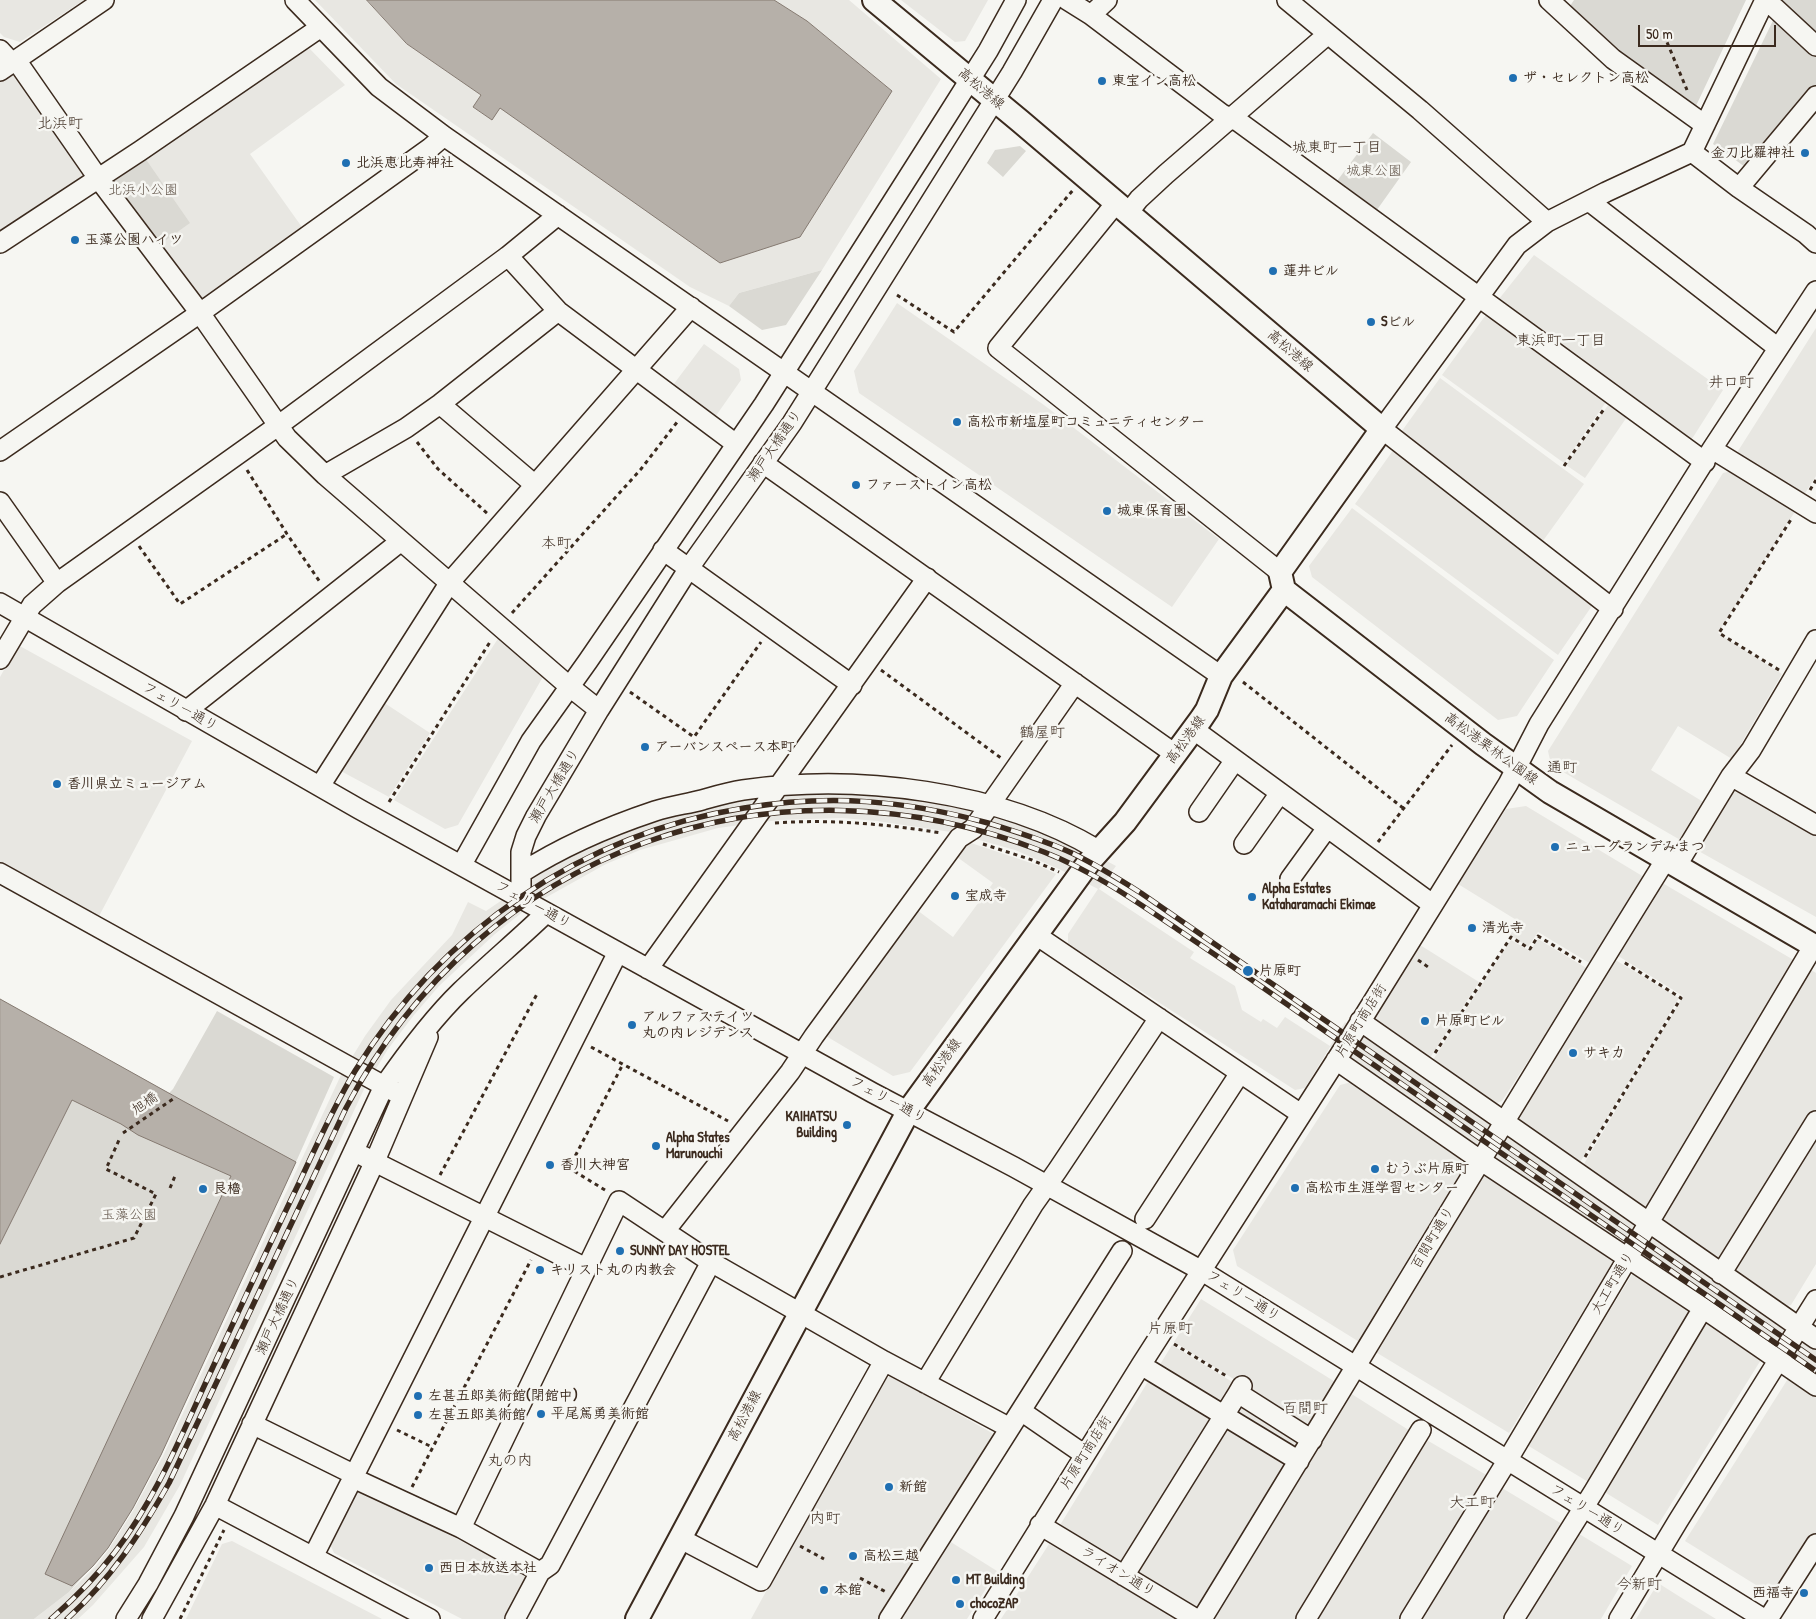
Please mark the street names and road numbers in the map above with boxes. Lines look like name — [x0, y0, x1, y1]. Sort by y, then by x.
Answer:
street label: 高松港線 — [954, 65, 1008, 113]
street label: 高松港線 — [1263, 326, 1317, 376]
street label: 瀬戸大橋通り — [744, 407, 806, 485]
street label: フェリー通り — [139, 679, 221, 735]
street label: 高松港栗林公園線 — [1441, 709, 1541, 789]
street label: 高松港線 — [1163, 712, 1209, 768]
street label: 瀬戸大橋通り — [526, 746, 584, 826]
street label: フェリー通り — [492, 877, 574, 933]
street label: 片原町商店街 — [1332, 981, 1390, 1061]
street label: 高松港線 — [919, 1035, 965, 1091]
street label: フェリー通り — [847, 1073, 929, 1127]
street label: 旭橋 — [129, 1089, 161, 1119]
street label: 百間町通り — [1408, 1204, 1458, 1272]
street label: 大工町通り — [1588, 1249, 1638, 1317]
street label: フェリー通り — [1203, 1267, 1283, 1325]
street label: 瀬戸大橋通り — [253, 1274, 303, 1358]
street label: 高松港線 — [724, 1387, 766, 1445]
street label: 片原町商店街 — [1057, 1413, 1115, 1493]
street label: フェリー通り — [1547, 1481, 1627, 1539]
street label: ライオン通り — [1078, 1543, 1158, 1601]

